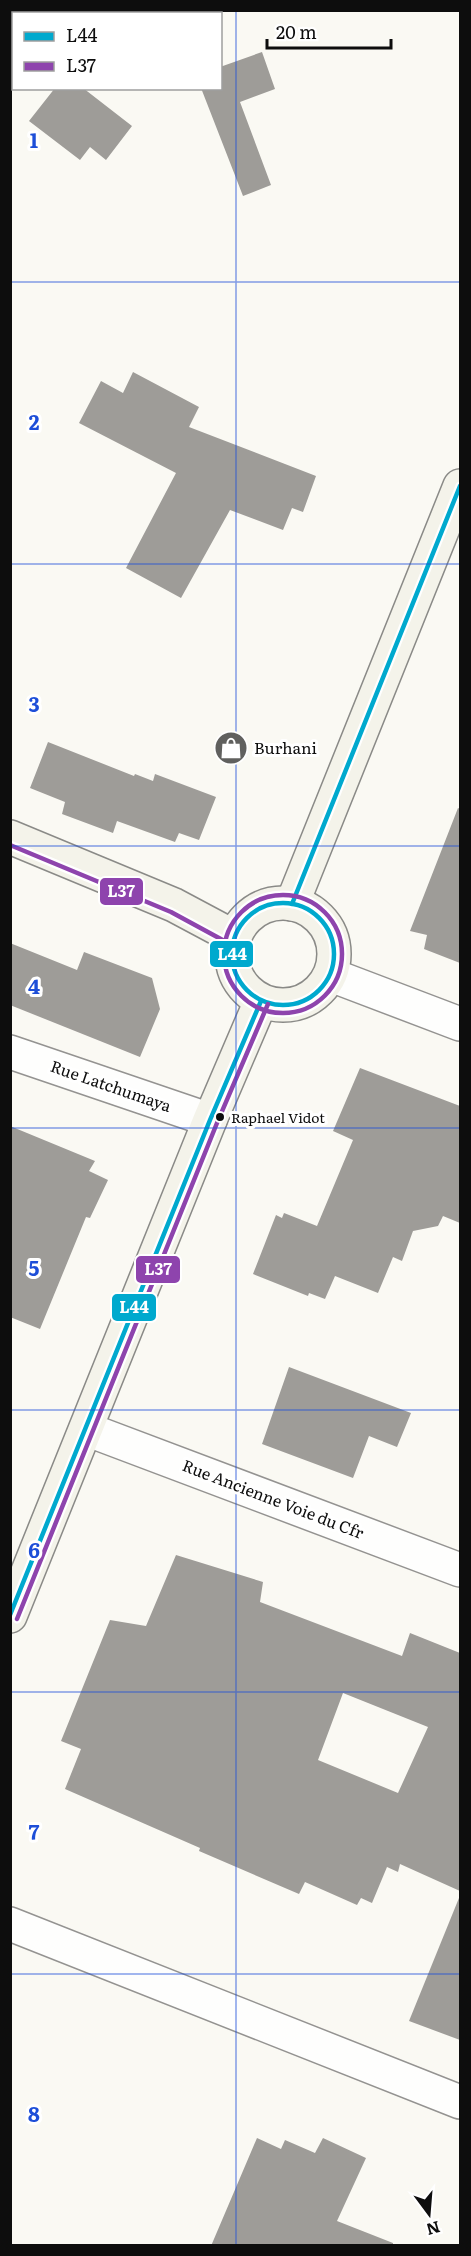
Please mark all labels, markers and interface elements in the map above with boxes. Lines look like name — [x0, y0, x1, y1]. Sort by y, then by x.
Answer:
legend — [12, 12, 222, 90]
scale bar — [267, 12, 392, 50]
text: 20 m — [276, 18, 317, 45]
text: L44 — [66, 21, 97, 48]
text: L37 — [66, 51, 96, 78]
text: 1 — [30, 124, 38, 154]
text: 2 — [29, 406, 40, 436]
text: 3 — [28, 688, 40, 718]
shop icon: Burhani — [213, 730, 249, 766]
place label: Burhani — [254, 735, 317, 759]
line badge: L37 — [99, 877, 144, 906]
text: L37 — [107, 878, 135, 902]
line badge: L44 — [209, 940, 254, 968]
text: L44 — [217, 941, 247, 965]
text: 4 — [28, 970, 40, 1000]
street label: Rue Latchumaya — [48, 1053, 175, 1117]
place label: Raphael Vidot — [231, 1107, 325, 1127]
marker: Raphael Vidot — [214, 1111, 226, 1123]
text: 5 — [29, 1252, 40, 1282]
line badge: L37 — [135, 1255, 181, 1284]
text: L37 — [144, 1256, 172, 1280]
line badge: L44 — [111, 1293, 157, 1322]
text: L44 — [119, 1294, 149, 1318]
street label: Rue Ancienne Voie du Cfr — [179, 1452, 368, 1544]
text: 6 — [28, 1534, 40, 1564]
text: 7 — [29, 1816, 40, 1846]
text: 8 — [28, 2098, 40, 2128]
north arrow — [399, 2184, 459, 2244]
text: N — [424, 2216, 443, 2243]

